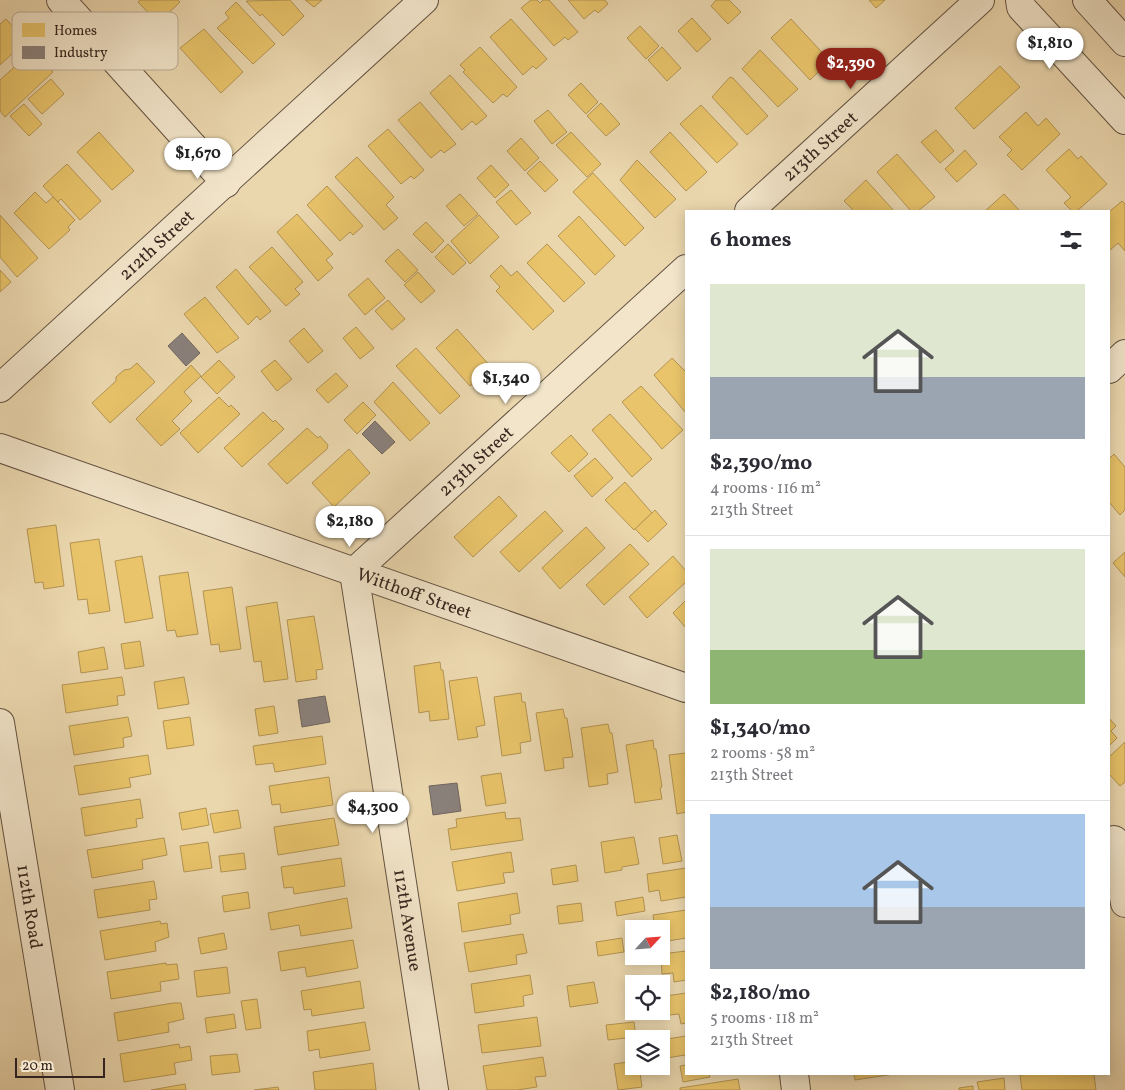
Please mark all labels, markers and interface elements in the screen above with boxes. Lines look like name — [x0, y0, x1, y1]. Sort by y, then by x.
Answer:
legend — [12, 12, 178, 70]
text: Homes — [54, 22, 97, 41]
pin: $1,810 — [1009, 28, 1091, 70]
text: $1,810 — [1028, 33, 1073, 55]
text: Industry — [54, 44, 108, 63]
pin: $2,390 — [810, 48, 892, 90]
text: $2,390 — [827, 53, 875, 75]
street label: 213th Street — [778, 107, 864, 188]
pin: $1,670 — [157, 138, 239, 180]
text: $1,670 — [175, 143, 221, 165]
street label: 212th Street — [114, 205, 201, 287]
text: 6 homes — [710, 226, 791, 255]
icon: filters — [1057, 226, 1085, 254]
icon: home — [853, 316, 943, 406]
pin: $1,340 — [465, 362, 547, 405]
text: $1,340 — [482, 368, 530, 390]
street label: 213th Street — [434, 421, 520, 503]
text: $2,390/mo — [710, 449, 812, 478]
text: 4 rooms · 116 m² — [710, 478, 821, 500]
text: 213th Street — [710, 500, 793, 522]
pin: $2,180 — [309, 506, 391, 548]
text: $2,180 — [327, 511, 373, 533]
street label: Witthoff Street — [353, 563, 475, 626]
icon: home — [853, 582, 943, 672]
text: $1,340/mo — [710, 714, 811, 743]
text: 2 rooms · 58 m² — [710, 743, 815, 765]
text: 213th Street — [710, 765, 793, 787]
pin: $4,300 — [332, 792, 414, 834]
text: $4,300 — [348, 797, 398, 819]
icon: home — [853, 847, 943, 937]
street label: 112th Road — [9, 863, 48, 951]
street label: 112th Avenue — [386, 867, 427, 973]
north arrow — [625, 920, 670, 965]
map controls — [625, 920, 670, 1075]
button: locate — [625, 975, 670, 1020]
text: $2,180/mo — [710, 979, 810, 1008]
text: 5 rooms · 118 m² — [710, 1008, 819, 1030]
button: layers — [625, 1030, 670, 1075]
text: 213th Street — [710, 1030, 793, 1052]
scale bar — [15, 1055, 105, 1078]
text: 20 m — [22, 1057, 53, 1076]

